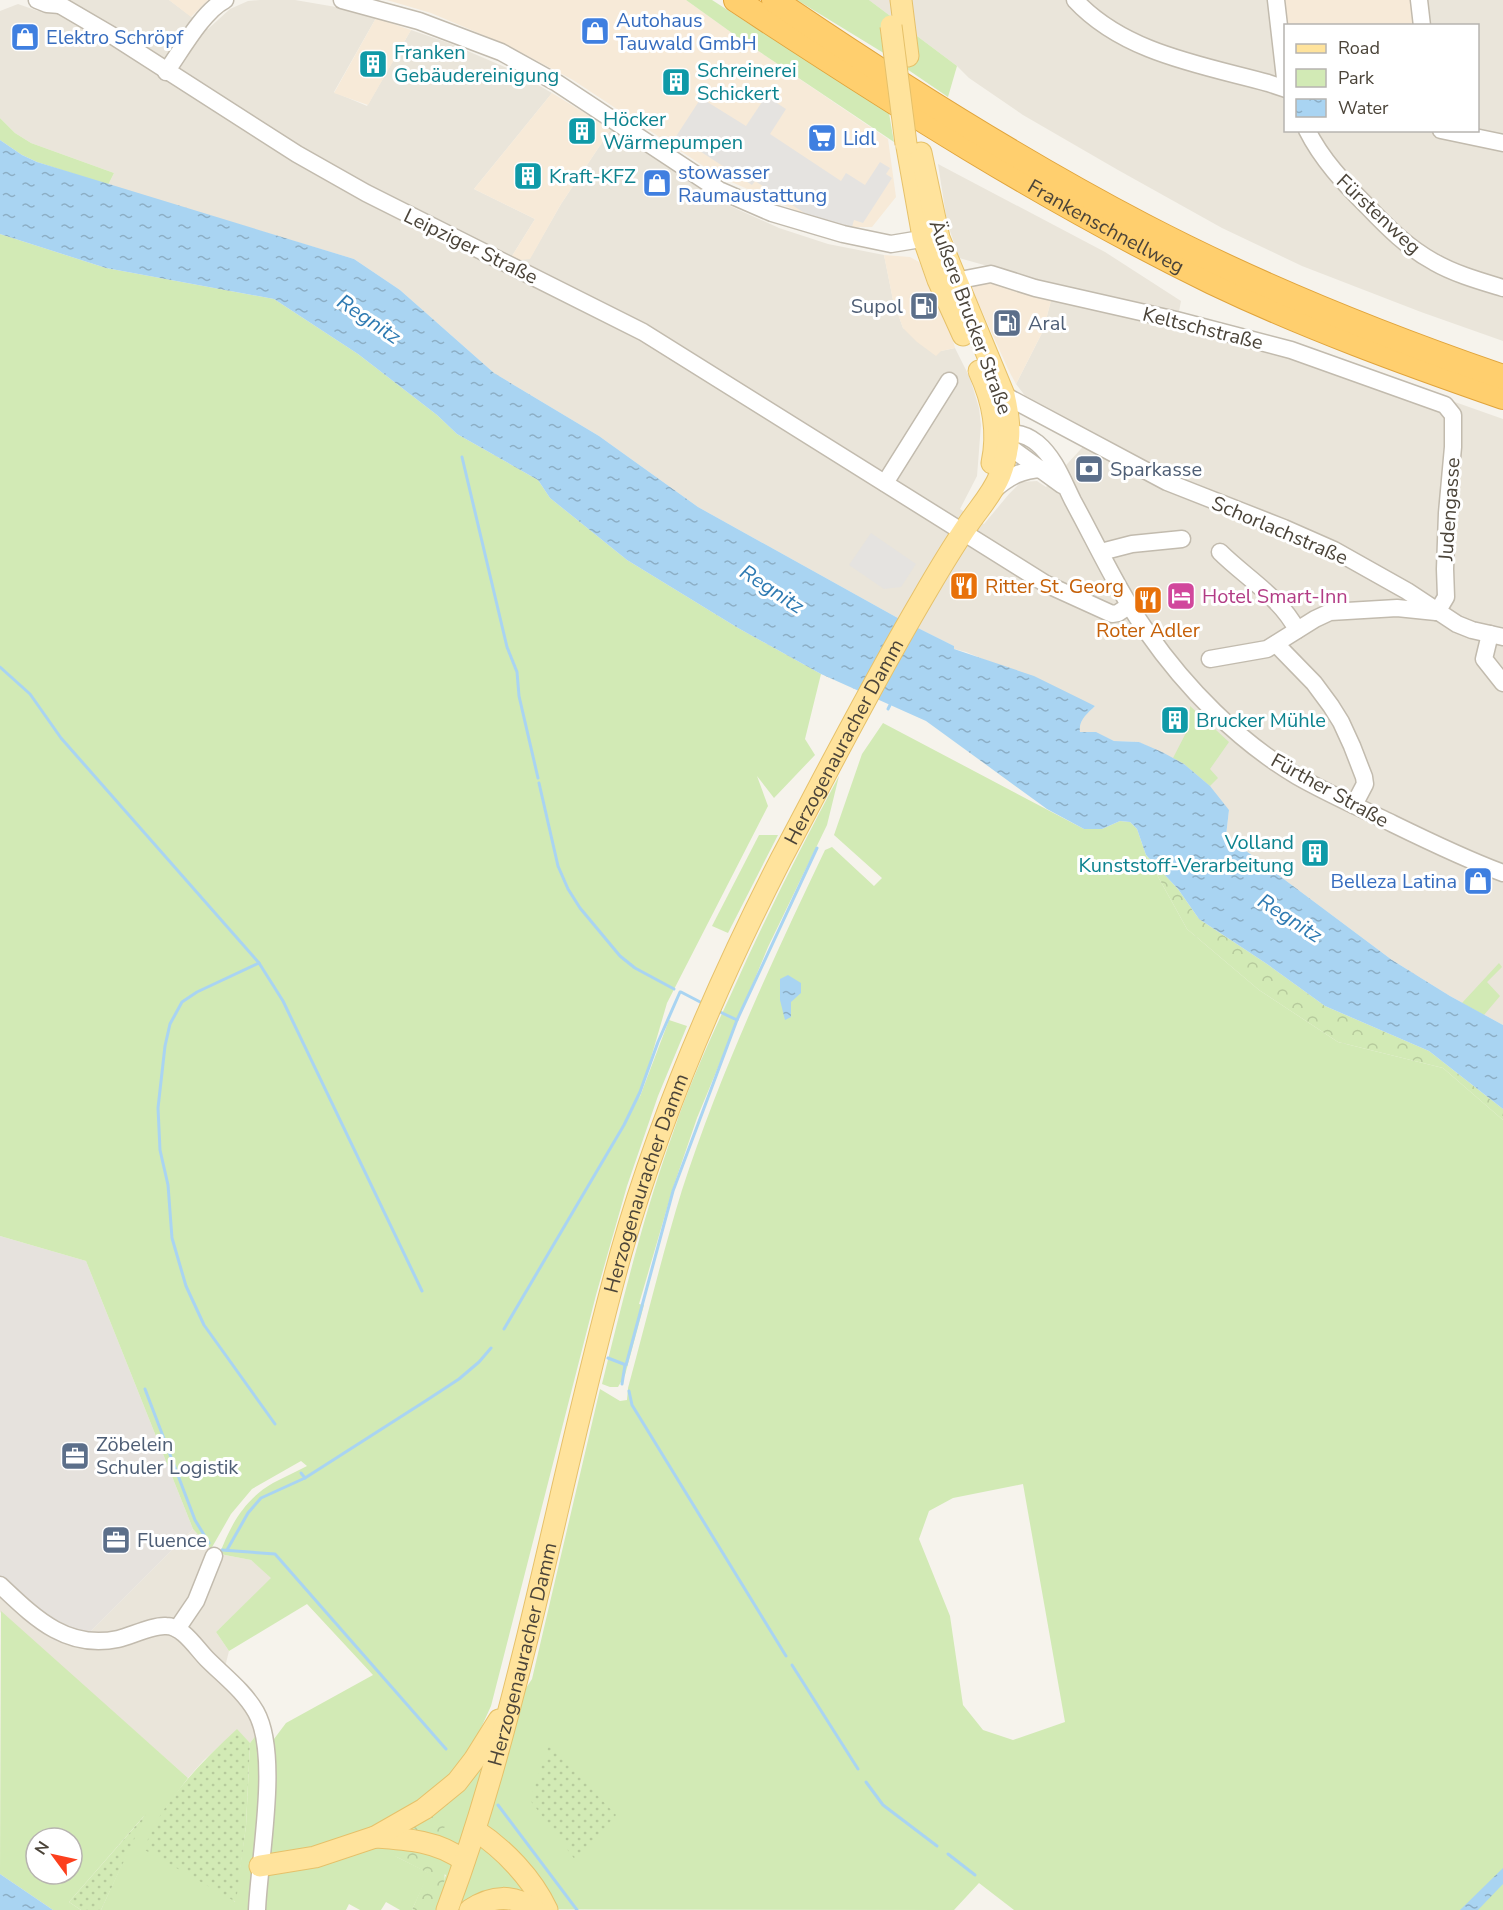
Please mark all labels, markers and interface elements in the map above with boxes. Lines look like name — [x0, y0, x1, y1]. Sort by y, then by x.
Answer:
place label: Autohaus Tauwald GmbH — [616, 7, 757, 57]
shop icon: Autohaus Tauwald GmbH — [579, 15, 611, 47]
shop icon: Elektro Schröpf — [9, 21, 41, 53]
place label: Elektro Schröpf — [46, 24, 184, 51]
legend — [1284, 24, 1479, 132]
text: Road — [1338, 36, 1380, 60]
place label: Franken Gebäudereinigung — [394, 39, 559, 89]
building icon: Franken Gebäudereinigung — [357, 48, 389, 80]
place label: Schreinerei Schickert — [697, 57, 797, 107]
building icon: Schreinerei Schickert — [660, 66, 692, 98]
text: Park — [1338, 66, 1375, 90]
text: Water — [1338, 96, 1389, 120]
place label: Höcker Wärmepumpen — [603, 106, 743, 156]
building icon: Höcker Wärmepumpen — [566, 115, 598, 147]
supermarket icon: Lidl — [806, 122, 838, 154]
place label: Lidl — [843, 125, 876, 152]
place label: stowasser Raumaustattung — [678, 159, 827, 209]
building icon: Kraft-KFZ — [512, 160, 544, 192]
place label: Kraft-KFZ — [549, 163, 636, 190]
shop icon: stowasser Raumaustattung — [641, 167, 673, 199]
street label: Fürstenweg — [1331, 168, 1427, 261]
street label: Frankenschnellweg — [1023, 173, 1189, 280]
street label: Leipziger Straße — [399, 202, 542, 291]
street label: Äußere Brucker Straße — [923, 216, 1018, 418]
water label: Regnitz — [332, 287, 407, 351]
fuel station icon: Supol — [908, 290, 940, 322]
place label: Supol — [851, 293, 903, 320]
street label: Keltschstraße — [1140, 301, 1266, 356]
fuel station icon: Aral — [991, 307, 1023, 339]
place label: Aral — [1028, 310, 1066, 337]
bank icon: Sparkasse — [1073, 453, 1105, 485]
place label: Sparkasse — [1110, 456, 1202, 483]
street label: Judengasse — [1432, 456, 1467, 563]
street label: Schorlachstraße — [1208, 490, 1352, 571]
water label: Regnitz — [735, 558, 810, 620]
restaurant icon: Ritter St. Georg — [948, 570, 980, 602]
place label: Ritter St. Georg — [985, 573, 1124, 600]
hotel icon: Hotel Smart-Inn — [1165, 580, 1197, 612]
place label: Hotel Smart-Inn — [1202, 583, 1348, 610]
restaurant icon: Roter Adler — [1132, 584, 1164, 616]
place label: Roter Adler — [1096, 617, 1200, 644]
street label: Herzogenauracher Damm — [778, 634, 910, 850]
building icon: Brucker Mühle — [1159, 704, 1191, 736]
place label: Brucker Mühle — [1196, 707, 1326, 734]
street label: Fürther Straße — [1266, 747, 1394, 834]
place label: Volland Kunststoff-Verarbeitung — [1079, 829, 1294, 879]
building icon: Volland Kunststoff-Verarbeitung — [1299, 837, 1331, 869]
shop icon: Belleza Latina — [1462, 865, 1494, 897]
place label: Belleza Latina — [1331, 868, 1457, 895]
water label: Regnitz — [1253, 887, 1328, 949]
street label: Herzogenauracher Damm — [598, 1070, 695, 1296]
place label: Zöbelein Schuler Logistik — [96, 1431, 239, 1481]
office icon: Zöbelein Schuler Logistik — [59, 1440, 91, 1472]
office icon: Fluence — [100, 1524, 132, 1556]
place label: Fluence — [137, 1527, 207, 1554]
street label: Herzogenauracher Damm — [481, 1540, 564, 1769]
north arrow — [24, 1826, 84, 1886]
text: N — [30, 1837, 55, 1859]

